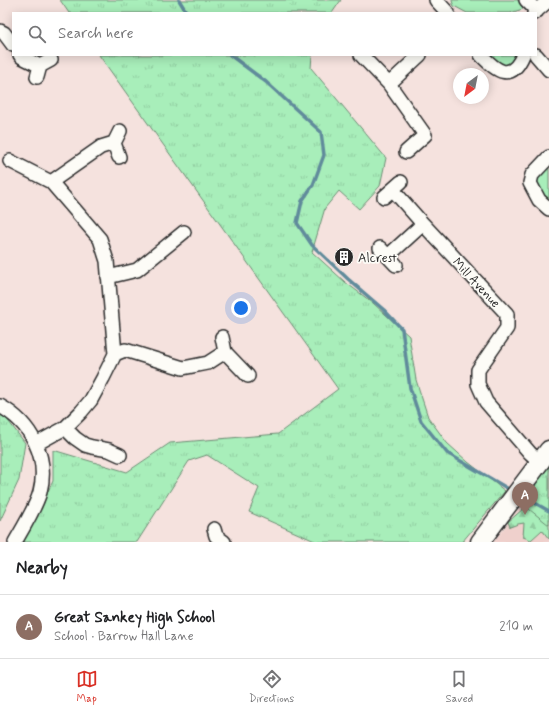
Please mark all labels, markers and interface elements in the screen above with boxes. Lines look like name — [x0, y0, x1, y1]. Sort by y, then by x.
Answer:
search box — [12, 12, 537, 56]
icon: search — [26, 23, 48, 45]
text: Search here — [58, 24, 134, 44]
north arrow — [453, 68, 489, 104]
building icon: Alcrest — [333, 246, 355, 268]
place label: Alcrest — [358, 250, 397, 267]
street label: Mill Avenue — [448, 254, 504, 312]
your location — [231, 298, 251, 318]
pin: A — [512, 482, 538, 515]
text: Nearby — [16, 557, 68, 579]
text: Great Sankey High School — [54, 608, 215, 628]
text: A — [25, 618, 33, 635]
text: 210 m — [499, 618, 533, 635]
text: School · Barrow Hall Lane — [54, 628, 194, 645]
tab: Map — [76, 668, 98, 706]
tab: Directions — [249, 668, 294, 706]
tab: Saved — [446, 668, 473, 706]

